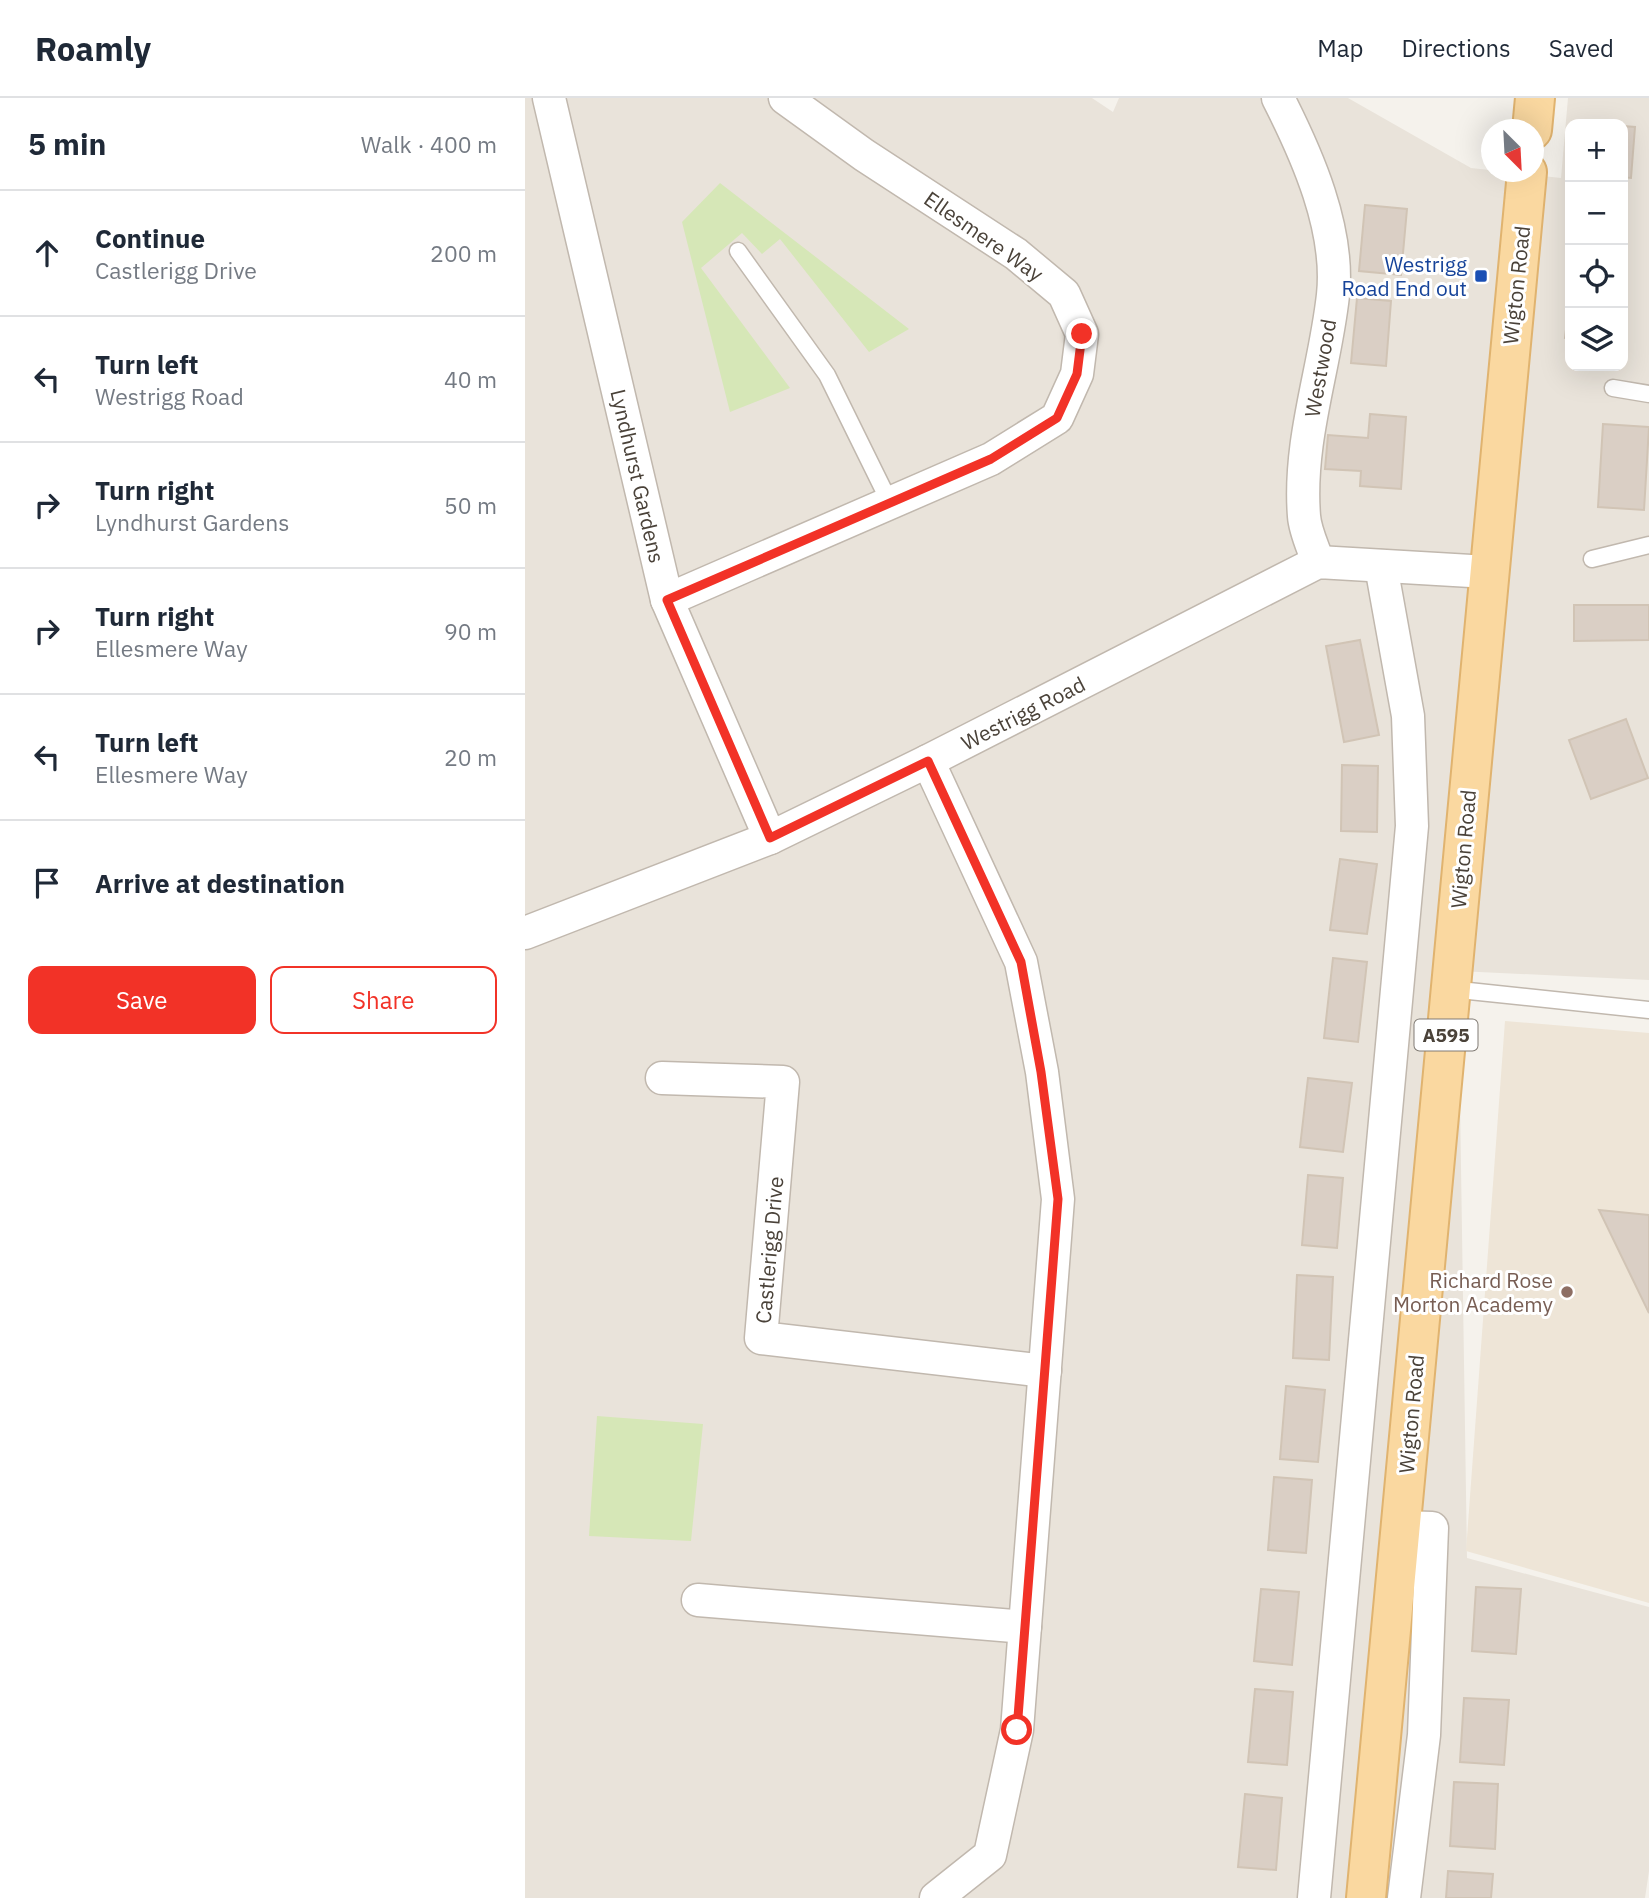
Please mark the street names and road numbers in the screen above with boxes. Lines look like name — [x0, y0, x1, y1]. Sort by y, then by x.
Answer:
street label: Ellesmere Way — [919, 185, 1050, 288]
street label: Wigton Road — [1496, 224, 1536, 346]
street label: Westwood — [1298, 317, 1342, 419]
street label: Lyndhurst Gardens — [604, 386, 672, 566]
street label: Westrigg Road — [956, 670, 1090, 756]
street label: Wigton Road — [1444, 788, 1482, 910]
road number: A595 — [1415, 1020, 1478, 1051]
street label: Castlerigg Drive — [749, 1175, 789, 1325]
street label: Wigton Road — [1392, 1353, 1430, 1475]

